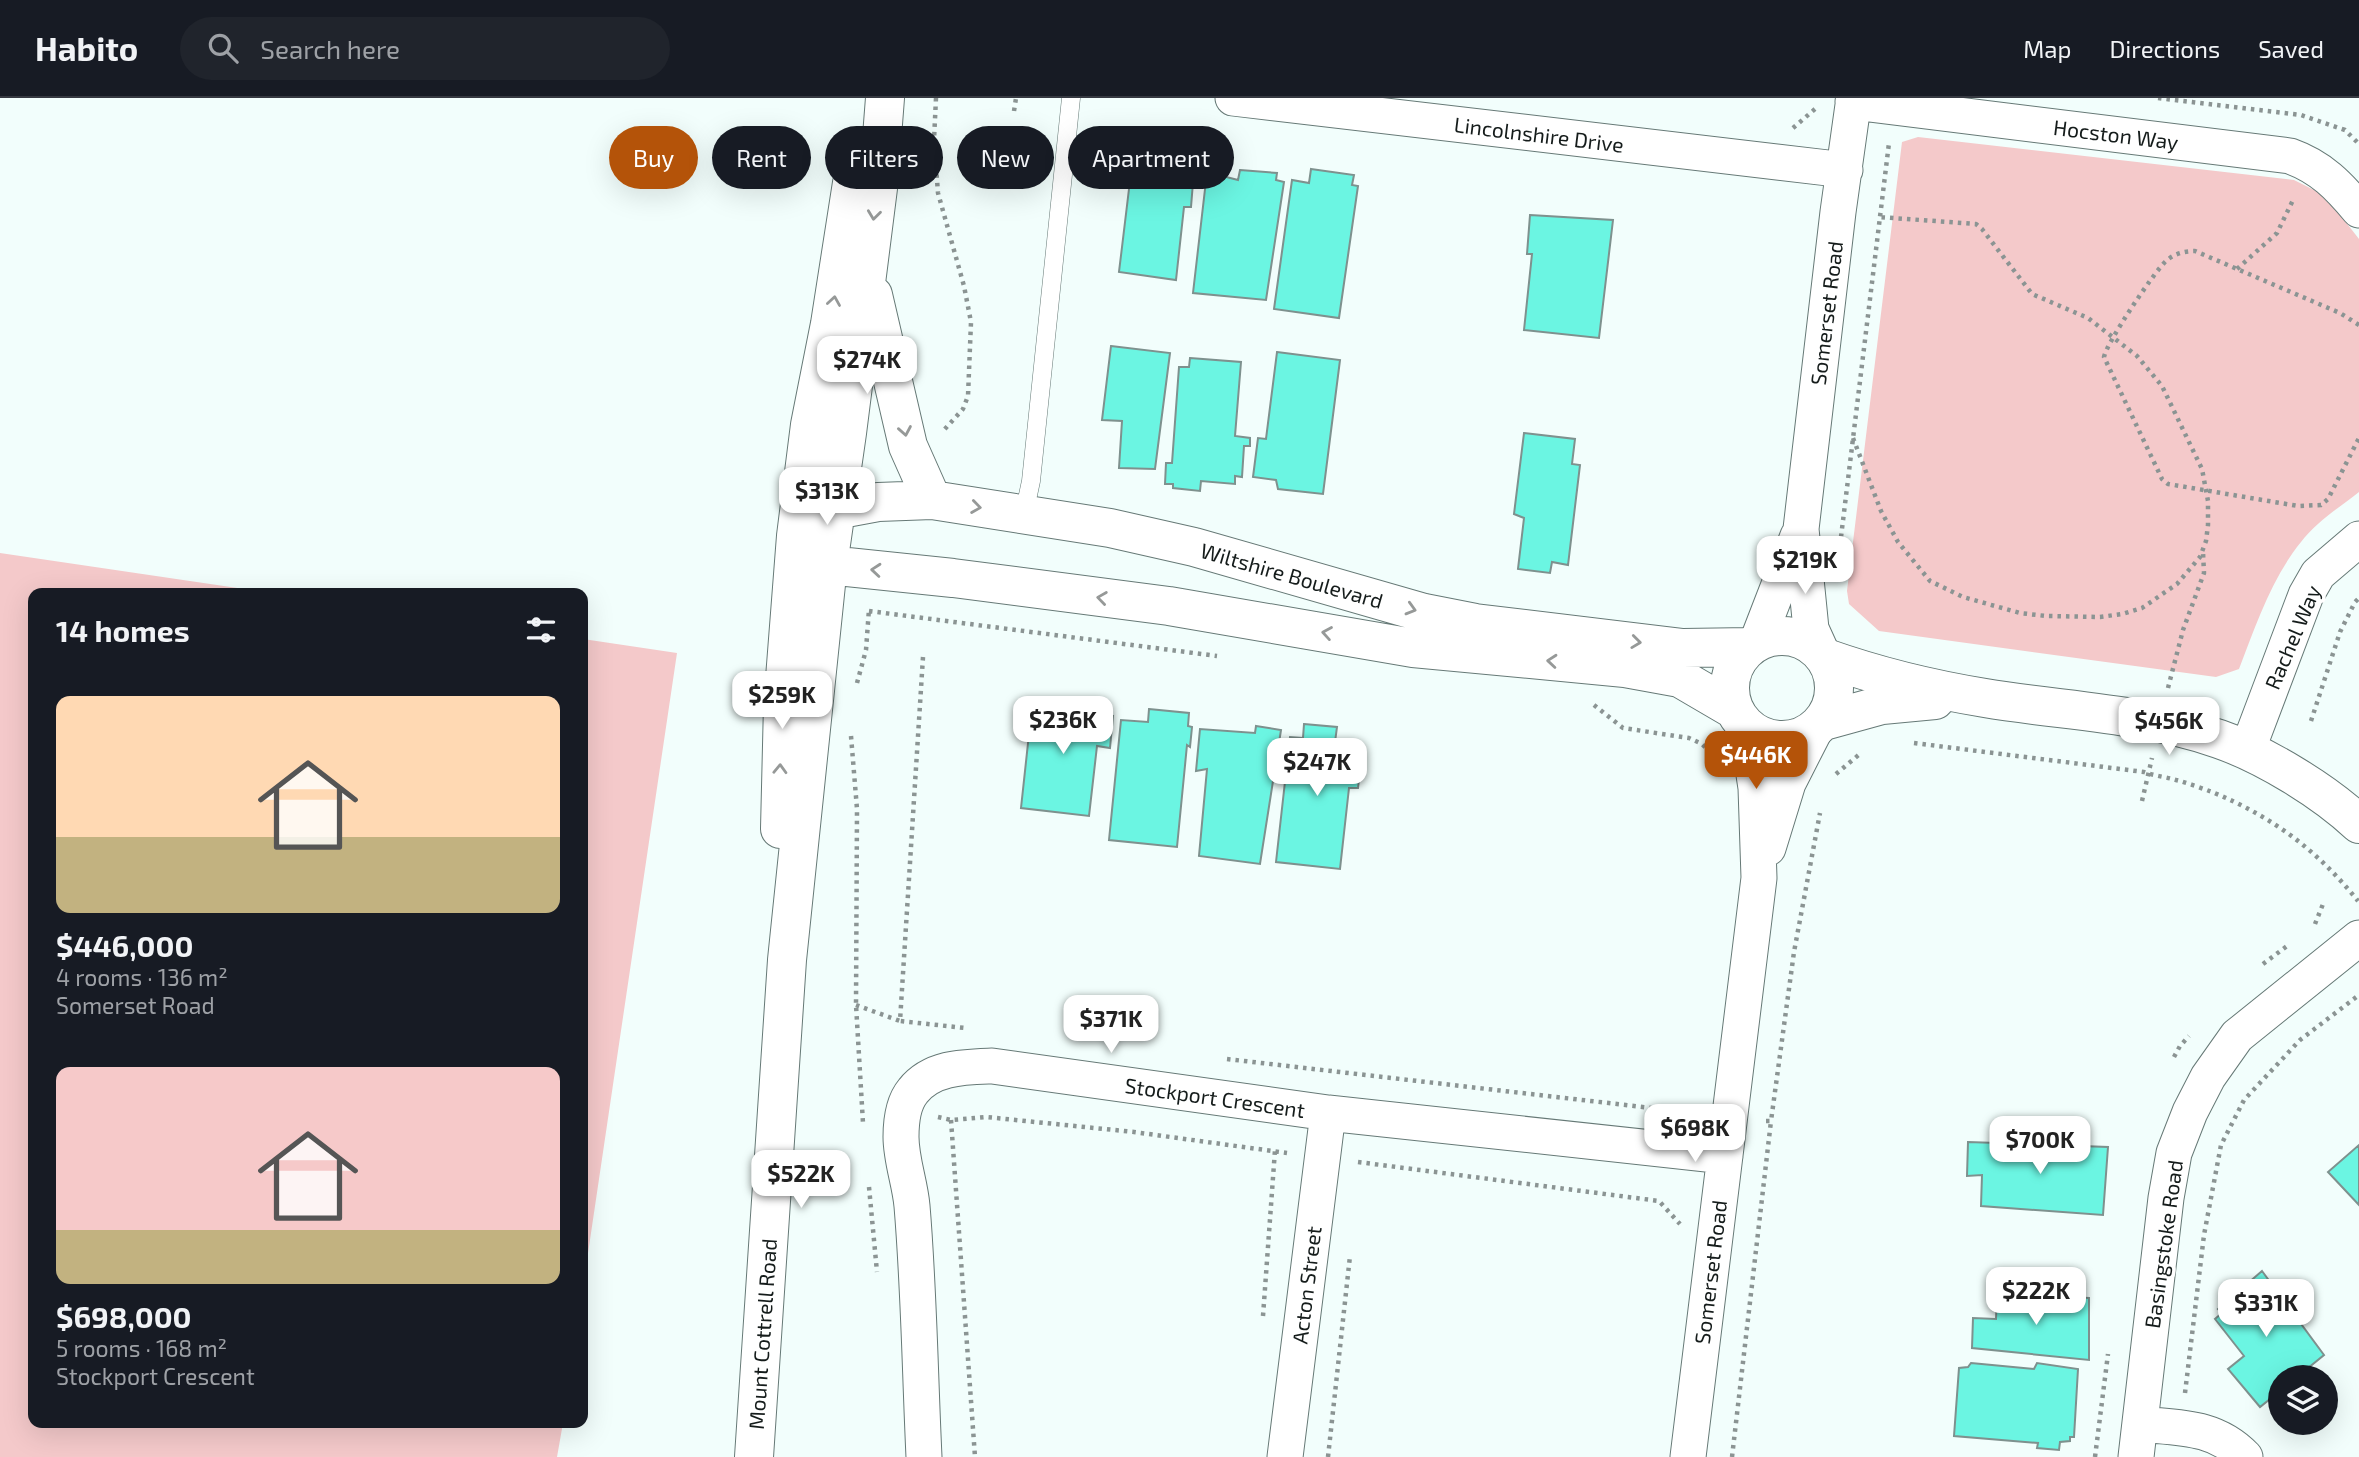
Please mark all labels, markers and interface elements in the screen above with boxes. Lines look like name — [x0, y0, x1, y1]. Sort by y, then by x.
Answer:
search box — [180, 17, 670, 80]
text: Habito — [35, 28, 138, 68]
icon: search — [204, 29, 242, 67]
text: Search here — [260, 33, 400, 64]
text: Map — [2023, 34, 2071, 63]
text: Directions — [2109, 34, 2220, 63]
text: Saved — [2258, 34, 2324, 63]
street label: Lincolnshire Drive — [1453, 111, 1625, 157]
street label: Hocston Way — [2052, 114, 2180, 154]
chip: Buy — [609, 126, 698, 189]
chip: Rent — [712, 126, 811, 189]
chip: Filters — [825, 126, 943, 189]
chip: New — [957, 126, 1054, 189]
chip: Apartment — [1068, 126, 1234, 189]
one-way arrow — [867, 209, 882, 221]
street label: Somerset Road — [1805, 240, 1847, 386]
one-way arrow — [826, 295, 841, 306]
pin: $274K — [818, 336, 916, 396]
text: $274K — [833, 345, 901, 373]
one-way arrow — [897, 425, 912, 437]
pin: $313K — [778, 468, 876, 527]
text: $313K — [795, 476, 859, 504]
one-way arrow — [970, 499, 982, 514]
pin: $219K — [1756, 536, 1854, 596]
street label: Wiltshire Boulevard — [1198, 537, 1386, 613]
text: $219K — [1773, 545, 1837, 573]
one-way arrow — [870, 562, 882, 577]
street label: Rachel Way — [2259, 581, 2325, 693]
one-way arrow — [1096, 590, 1108, 605]
one-way arrow — [1405, 601, 1417, 615]
icon: filters — [522, 611, 560, 649]
text: 14 homes — [56, 612, 190, 648]
one-way arrow — [1321, 626, 1332, 641]
one-way arrow — [1630, 635, 1642, 650]
one-way arrow — [1546, 654, 1557, 669]
pin: $259K — [733, 672, 831, 731]
text: $259K — [748, 680, 816, 708]
pin: $236K — [1014, 696, 1112, 756]
pin: $456K — [2120, 698, 2218, 757]
text: $236K — [1029, 705, 1097, 733]
text: $456K — [2135, 706, 2203, 734]
pin: $446K — [1707, 732, 1805, 791]
pin: $247K — [1268, 738, 1366, 798]
text: $446K — [1721, 740, 1791, 768]
icon: home — [245, 742, 371, 868]
text: $247K — [1283, 747, 1351, 775]
one-way arrow — [773, 764, 788, 775]
text: $446,000 — [56, 927, 193, 963]
text: 4 rooms · 136 m² — [56, 963, 228, 991]
text: Somerset Road — [56, 991, 215, 1019]
pin: $371K — [1062, 996, 1160, 1055]
text: $371K — [1079, 1004, 1143, 1032]
street label: Stockport Crescent — [1123, 1072, 1307, 1122]
pin: $698K — [1646, 1104, 1744, 1164]
icon: home — [245, 1113, 371, 1239]
text: $698K — [1660, 1113, 1730, 1141]
pin: $700K — [1991, 1116, 2089, 1176]
text: $700K — [2005, 1125, 2075, 1153]
pin: $522K — [752, 1150, 850, 1210]
street label: Basingstoke Road — [2139, 1158, 2187, 1330]
text: $522K — [767, 1159, 835, 1187]
street label: Somerset Road — [1689, 1199, 1731, 1345]
street label: Acton Street — [1286, 1225, 1326, 1345]
street label: Mount Cottrell Road — [743, 1238, 781, 1430]
pin: $222K — [1987, 1268, 2085, 1327]
text: $222K — [2002, 1276, 2070, 1304]
pin: $331K — [2217, 1280, 2315, 1339]
text: $331K — [2234, 1288, 2298, 1316]
text: $698,000 — [56, 1298, 192, 1334]
text: 5 rooms · 168 m² — [56, 1334, 227, 1362]
text: Stockport Crescent — [56, 1362, 255, 1390]
map controls — [2268, 1365, 2338, 1435]
button: layers — [2268, 1365, 2338, 1435]

